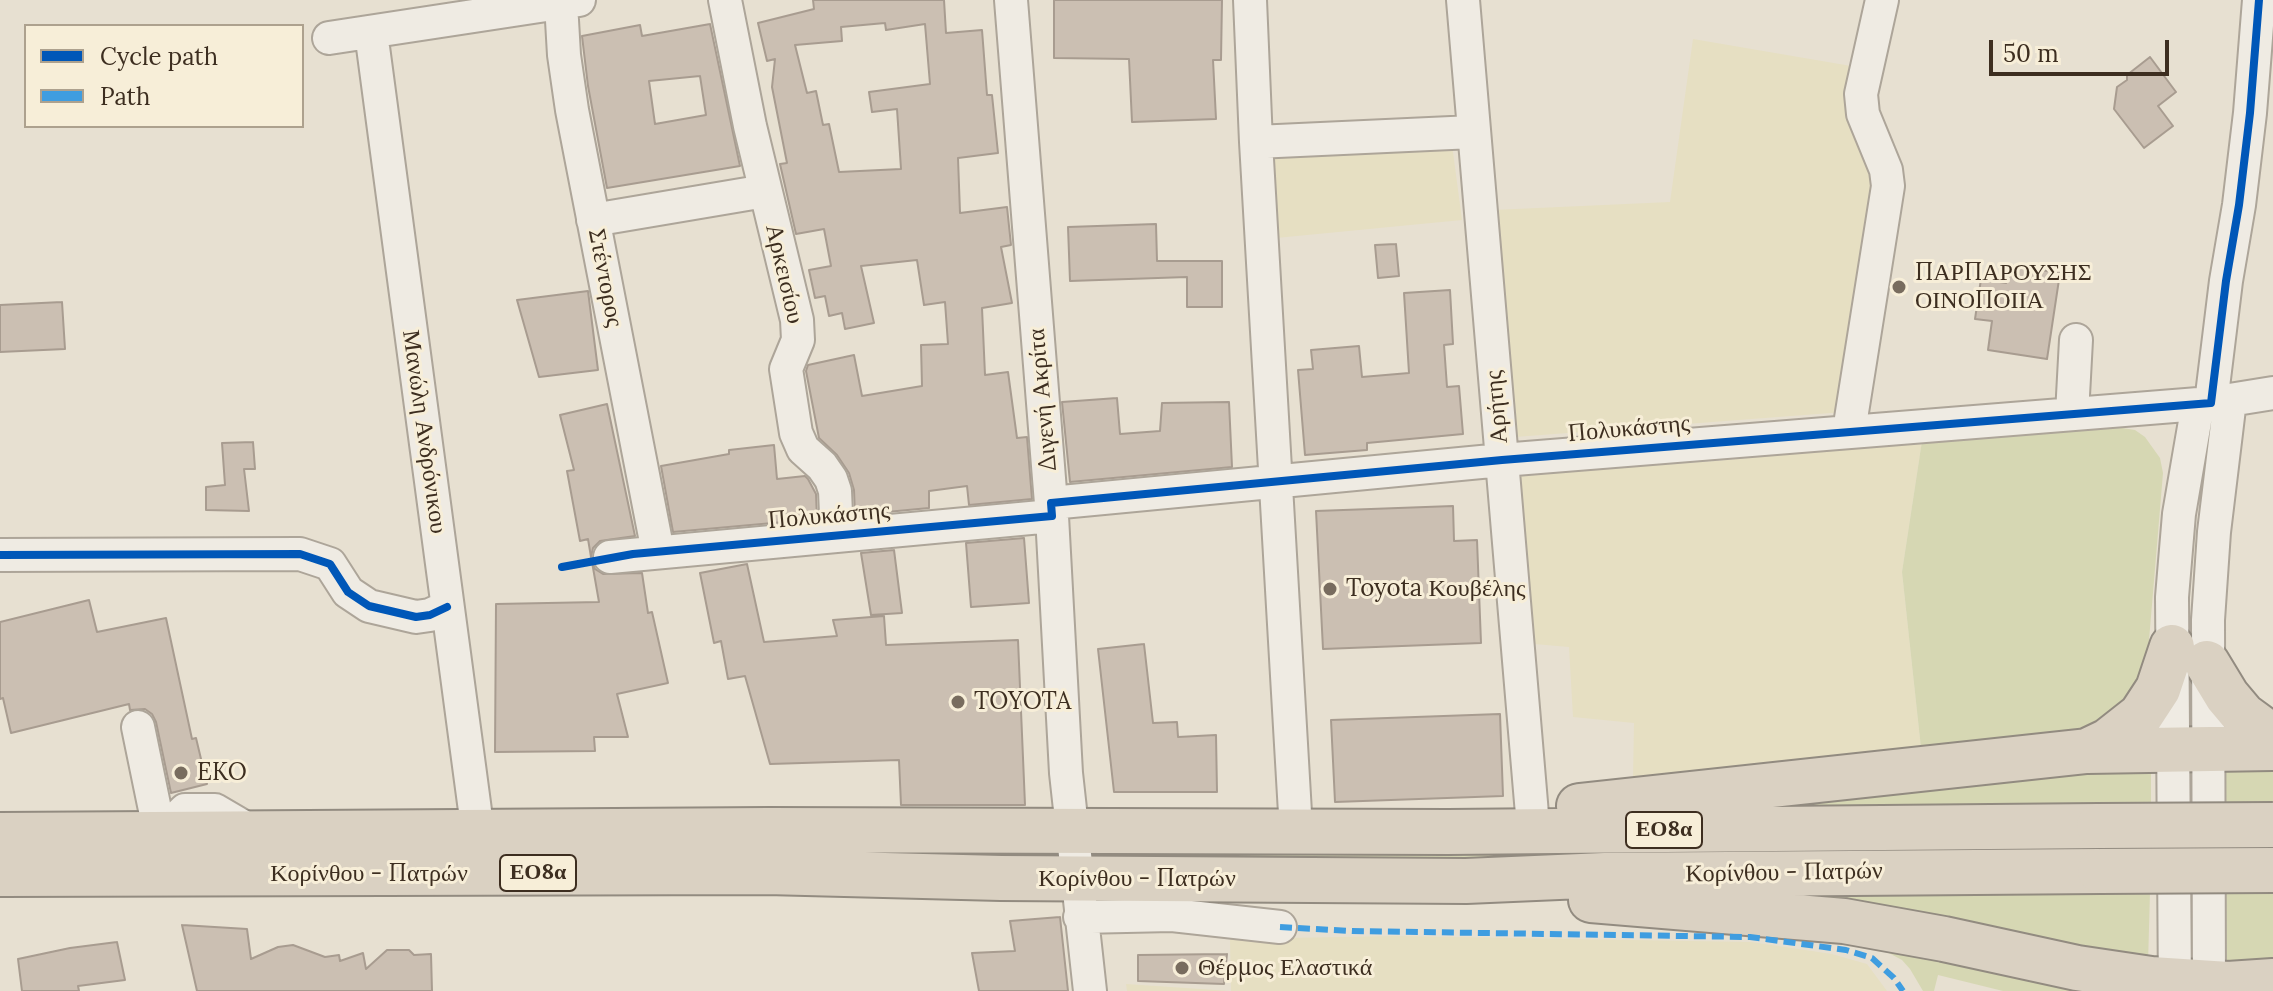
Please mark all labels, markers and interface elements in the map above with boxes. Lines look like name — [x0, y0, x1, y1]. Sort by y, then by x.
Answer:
legend — [24, 24, 304, 128]
scale bar — [1993, 24, 2173, 74]
text: 50 m — [2003, 38, 2059, 69]
text: Cycle path — [100, 41, 218, 72]
text: Path — [100, 81, 150, 112]
street label: Αρκεισίου — [759, 221, 809, 327]
street label: Στέντορος — [581, 227, 629, 329]
place label: ΠΑΡΠΑΡΟΥΣΗΣ ΟΙΝΟΠΟΙΙΑ — [1915, 259, 2092, 315]
marker: ΠΑΡΠΑΡΟΥΣΗΣ ΟΙΝΟΠΟΙΙΑ — [1890, 278, 1908, 296]
street label: Διγενή Ακρίτα — [1022, 327, 1064, 473]
street label: Μανώλη Ανδρόνικου — [395, 328, 453, 536]
street label: Αρήτης — [1479, 369, 1515, 445]
street label: Πολυκάστης — [1567, 409, 1691, 449]
street label: Πολυκάστης — [767, 496, 891, 536]
place label: Toyota Κουβέλης — [1346, 575, 1525, 603]
marker: Toyota Κουβέλης — [1321, 580, 1339, 598]
place label: TOYOTA — [974, 688, 1071, 716]
marker: TOYOTA — [949, 693, 967, 711]
place label: EKO — [197, 759, 247, 787]
marker: EKO — [172, 764, 190, 782]
road number: ΕΟ8α — [1626, 812, 1702, 848]
road number: ΕΟ8α — [500, 855, 576, 891]
street label: Κορίνθου - Πατρών — [1685, 857, 1883, 889]
street label: Κορίνθου - Πατρών — [270, 860, 468, 888]
street label: Κορίνθου - Πατρών — [1038, 865, 1236, 893]
place label: Θέρμος Ελαστικά — [1198, 954, 1372, 982]
marker: Θέρμος Ελαστικά — [1173, 959, 1191, 977]

